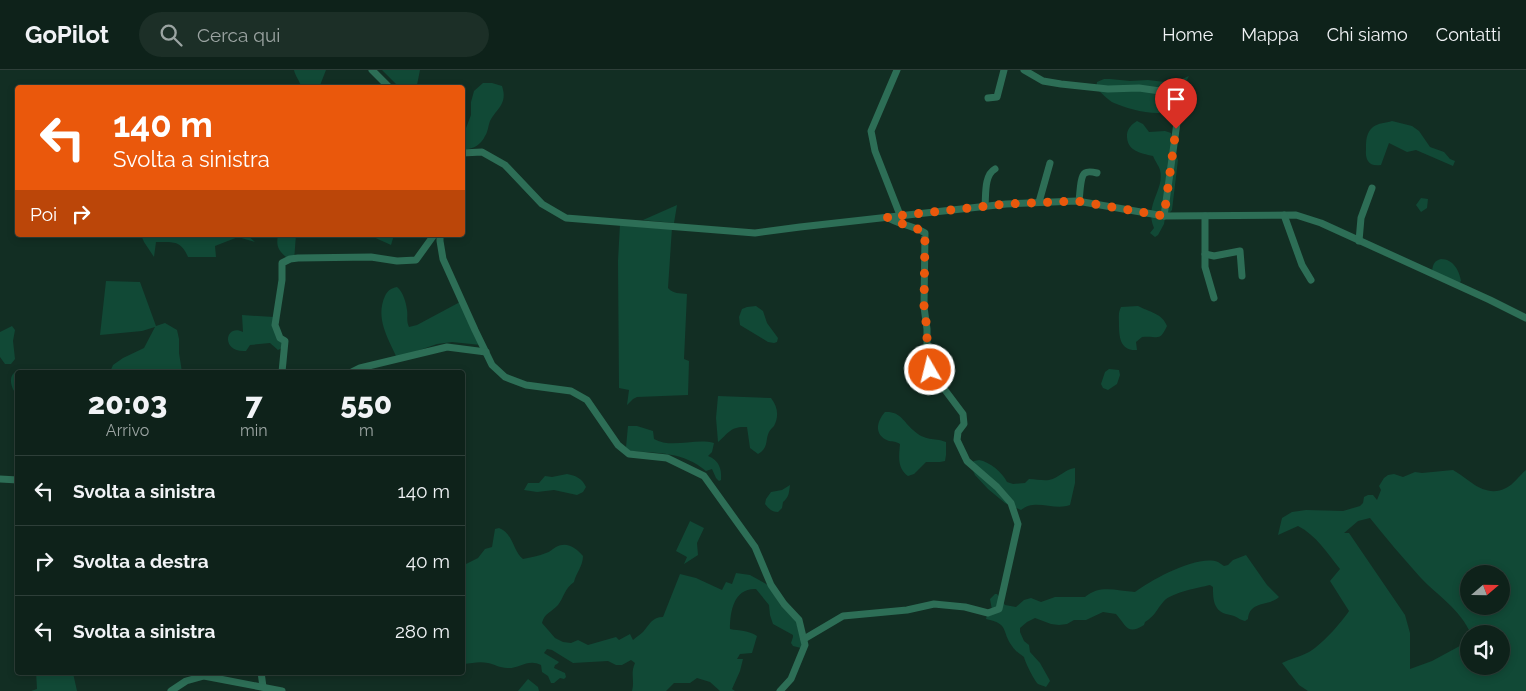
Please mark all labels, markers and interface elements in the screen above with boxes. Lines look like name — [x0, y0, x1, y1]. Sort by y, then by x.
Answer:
search box — [139, 12, 489, 57]
text: GoPilot — [25, 20, 109, 49]
icon: search — [157, 21, 185, 49]
text: Cerca qui — [197, 24, 280, 46]
text: Home — [1162, 24, 1213, 45]
text: Mappa — [1241, 24, 1299, 45]
text: Chi siamo — [1327, 24, 1408, 45]
text: Contatti — [1436, 24, 1501, 45]
pin — [1155, 78, 1197, 129]
icon: arrive — [1162, 85, 1190, 113]
text: 140 m — [113, 104, 213, 145]
icon: left — [30, 105, 95, 170]
text: Svolta a sinistra — [113, 146, 270, 172]
icon: right — [67, 200, 95, 228]
text: Poi — [30, 203, 57, 225]
position arrow — [903, 343, 955, 395]
text: 20:03 — [88, 386, 167, 421]
text: 7 — [245, 386, 262, 421]
text: 550 — [340, 386, 392, 421]
text: Arrivo — [106, 421, 149, 440]
text: min — [240, 421, 268, 440]
text: m — [359, 421, 374, 440]
icon: left — [30, 477, 58, 505]
text: Svolta a sinistra — [73, 480, 215, 502]
text: 140 m — [398, 480, 450, 502]
icon: right — [30, 547, 58, 575]
text: Svolta a destra — [73, 550, 209, 572]
text: 40 m — [406, 550, 450, 572]
north arrow — [1460, 565, 1510, 615]
map controls — [1460, 565, 1510, 675]
icon: left — [30, 617, 58, 645]
text: Svolta a sinistra — [73, 620, 215, 642]
text: 280 m — [395, 620, 450, 642]
button: sound — [1460, 625, 1510, 675]

